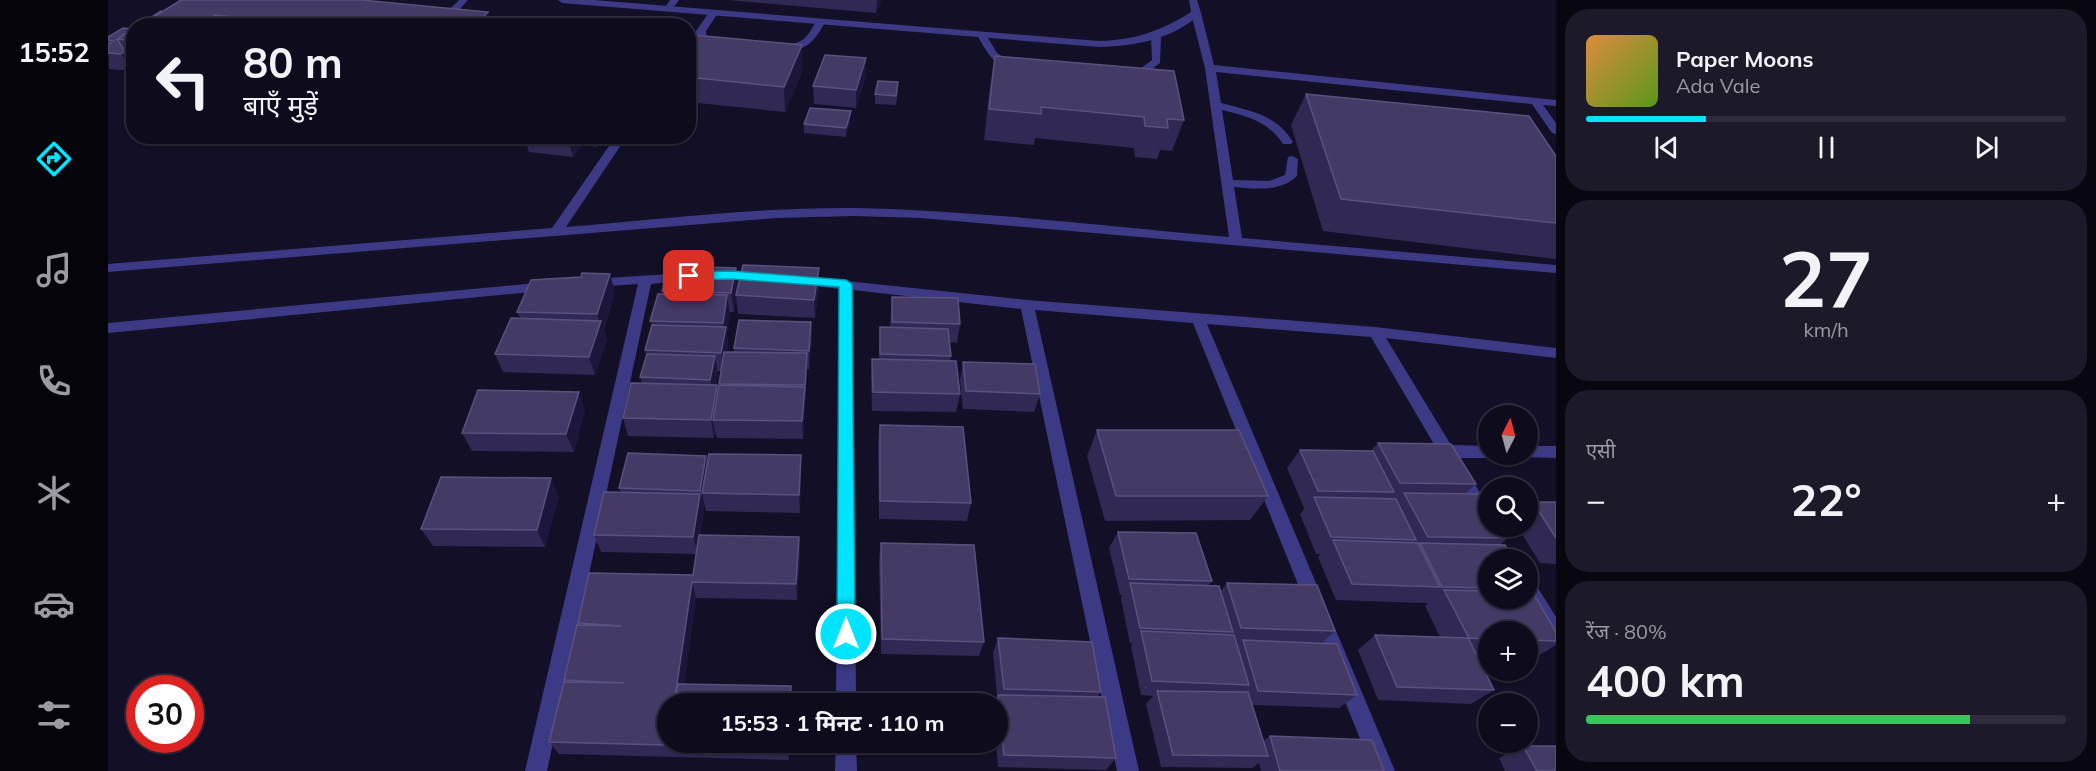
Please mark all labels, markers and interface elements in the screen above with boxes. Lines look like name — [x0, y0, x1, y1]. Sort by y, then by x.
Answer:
text: 15:52 — [18, 35, 90, 69]
text: 80 m — [243, 36, 343, 89]
icon: left — [144, 42, 222, 120]
text: Paper Moons — [1676, 45, 1814, 73]
text: Ada Vale — [1676, 73, 1760, 98]
text: बाएँ मुड़ें — [243, 88, 318, 122]
icon: previous — [1650, 131, 1683, 164]
icon: pause — [1810, 131, 1843, 164]
icon: next — [1970, 131, 2003, 164]
icon: directions — [33, 138, 75, 180]
text: 27 — [1779, 229, 1873, 327]
icon: music — [33, 249, 75, 291]
pin — [663, 250, 714, 301]
icon: arrive — [672, 259, 705, 292]
text: km/h — [1803, 317, 1849, 342]
icon: phone — [33, 360, 75, 402]
north arrow — [1478, 405, 1538, 465]
map controls — [1478, 405, 1538, 753]
text: एसी — [1586, 438, 1616, 463]
text: 22° — [1790, 471, 1862, 527]
icon: climate — [33, 472, 75, 514]
button: search — [1478, 477, 1538, 537]
text: − — [1586, 479, 1606, 520]
text: + — [2046, 479, 2066, 520]
button: layers — [1478, 549, 1538, 609]
icon: car — [33, 583, 75, 625]
position arrow — [814, 602, 878, 666]
text: रेंज · 80% — [1586, 619, 1667, 644]
button: + — [1478, 621, 1538, 681]
text: 400 km — [1586, 652, 1745, 708]
speed limit sign: 30 — [126, 675, 204, 753]
button: − — [1478, 693, 1538, 753]
icon: filters — [33, 694, 75, 736]
text: 15:53 · 1 मिनट · 110 m — [720, 709, 945, 737]

